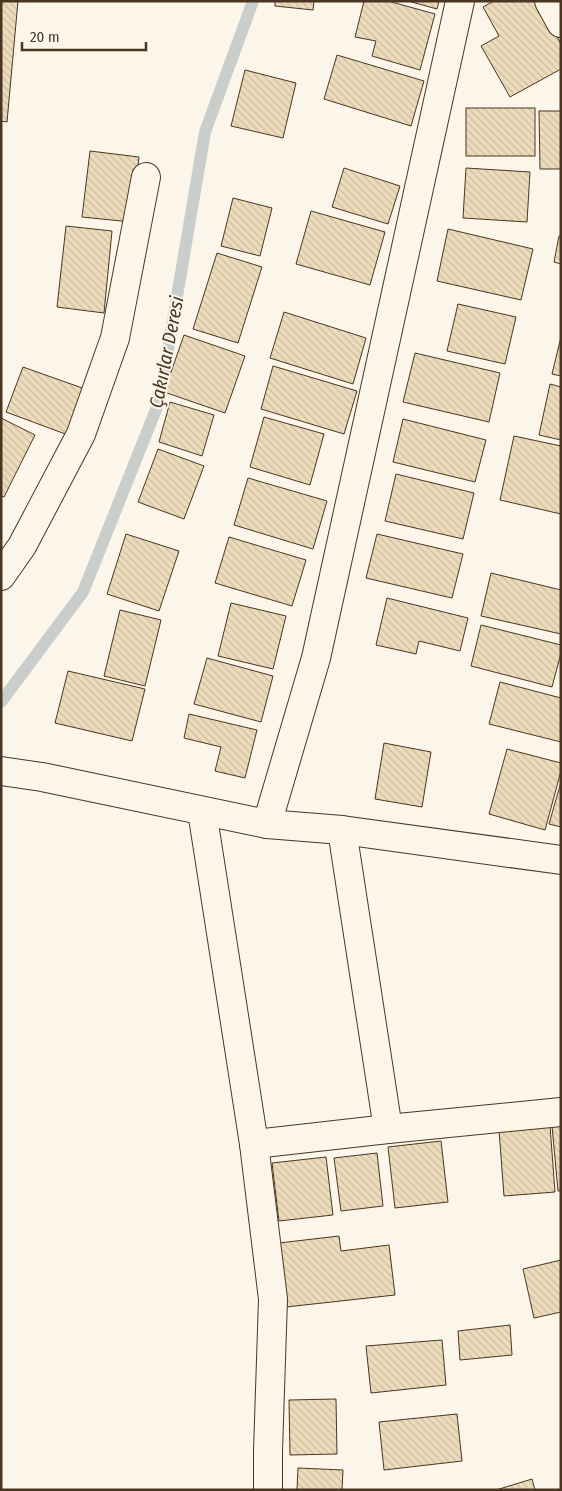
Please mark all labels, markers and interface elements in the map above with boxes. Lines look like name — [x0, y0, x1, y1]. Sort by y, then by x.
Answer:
scale bar — [22, 20, 146, 52]
text: 20 m — [30, 28, 60, 46]
water label: Çakırlar Deresi — [144, 294, 189, 410]

